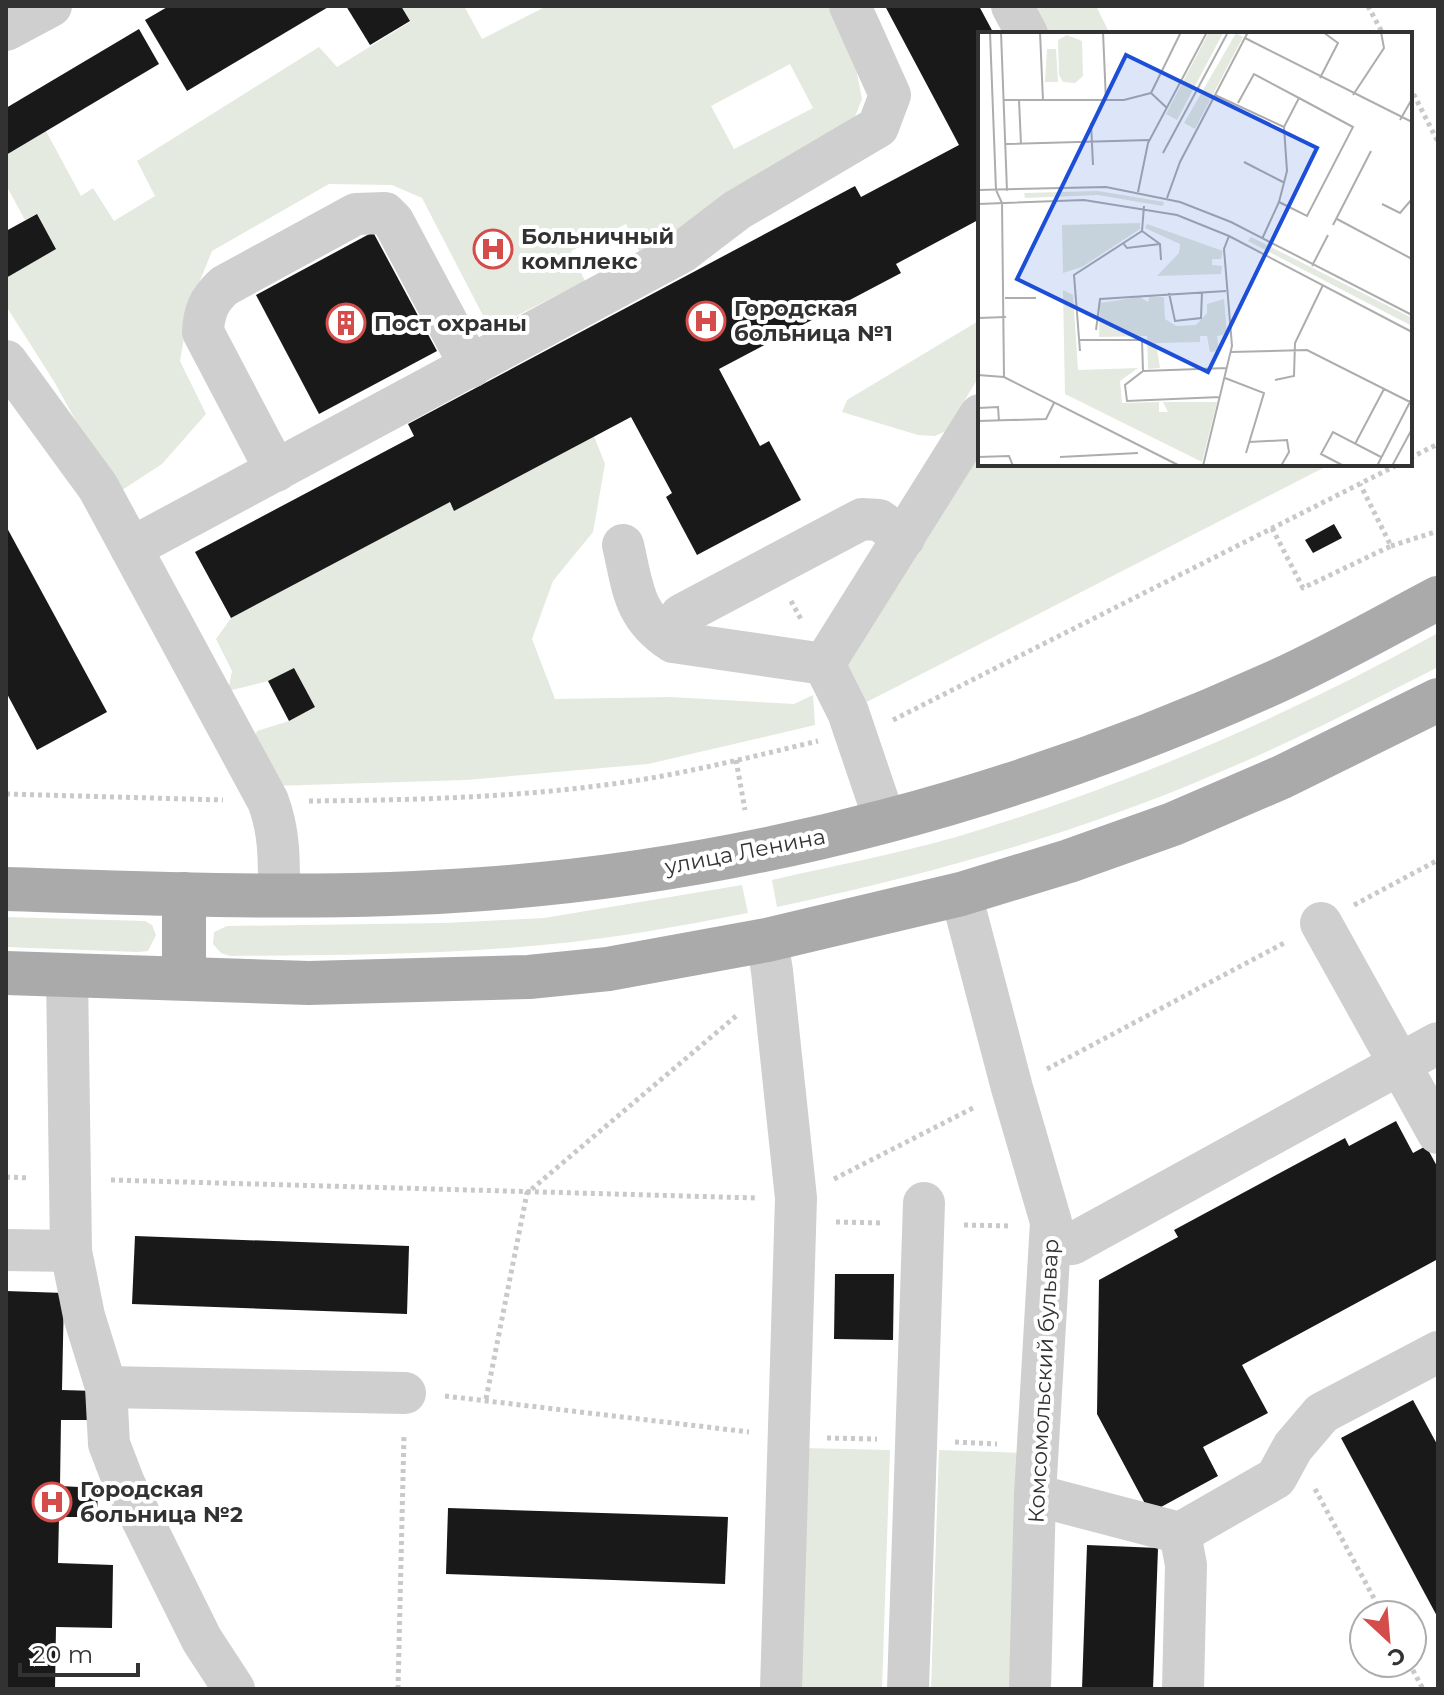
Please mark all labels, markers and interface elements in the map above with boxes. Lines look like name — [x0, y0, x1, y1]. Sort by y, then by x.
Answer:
inset map — [978, 32, 1412, 466]
place label: Больничный комплекс — [521, 223, 674, 275]
hospital icon: Больничный комплекс — [472, 228, 514, 270]
place label: Городская больница №1 — [734, 295, 893, 347]
hospital icon: Городская больница №1 — [685, 300, 727, 342]
building icon: Пост охраны — [325, 302, 367, 344]
place label: Пост охраны — [374, 310, 527, 337]
street label: улица Ленина — [662, 823, 828, 880]
street label: Комсомольский бульвар — [1023, 1238, 1064, 1524]
place label: Городская больница №2 — [80, 1476, 243, 1528]
hospital icon: Городская больница №2 — [31, 1481, 73, 1523]
north arrow — [1348, 1599, 1428, 1679]
scale bar — [20, 1627, 138, 1677]
text: 20 m — [32, 1640, 93, 1669]
text: С — [1383, 1641, 1410, 1672]

